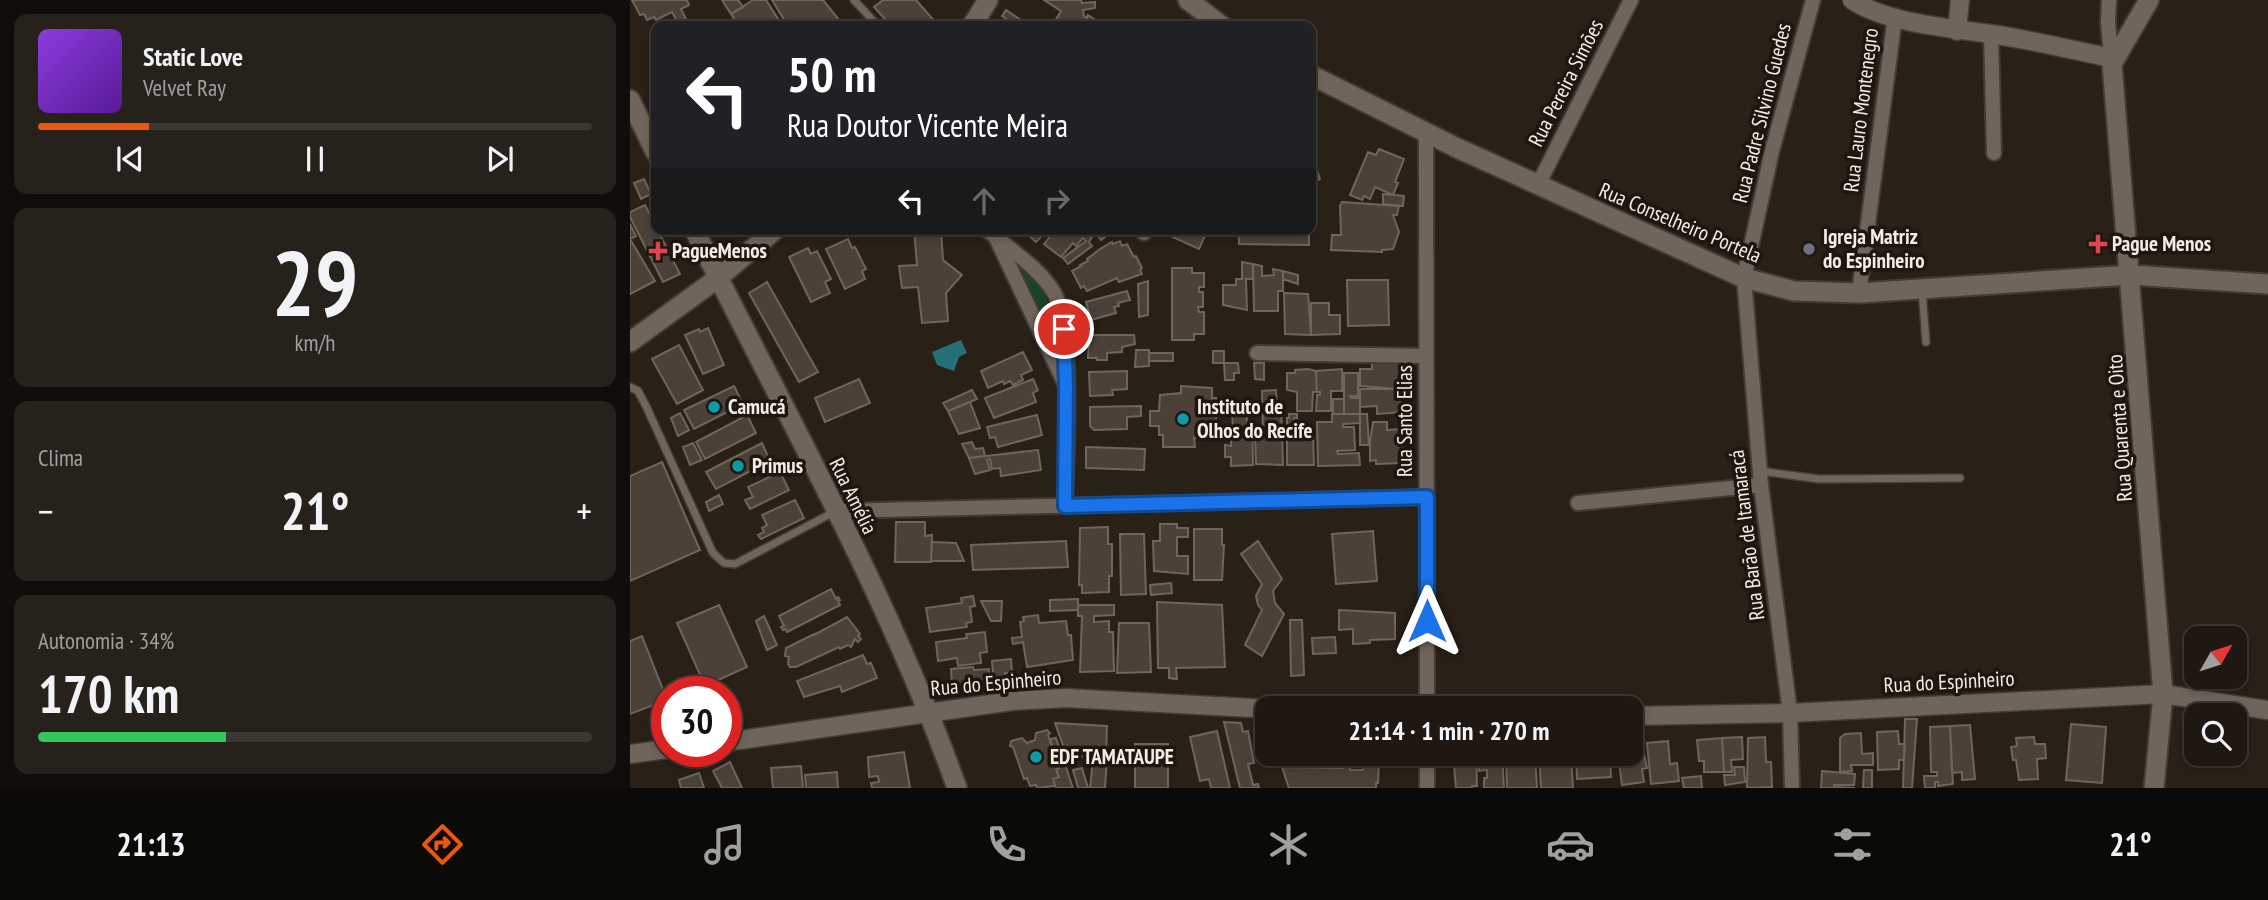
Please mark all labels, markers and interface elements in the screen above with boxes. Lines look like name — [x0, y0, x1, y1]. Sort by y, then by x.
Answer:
street label: Rua Pereira Simões — [1522, 15, 1609, 151]
street label: Rua Padre Silvino Guedes — [1726, 20, 1797, 206]
street label: Rua Lauro Montenegro — [1837, 26, 1884, 193]
text: Static Love — [143, 40, 243, 73]
text: 50 m — [787, 42, 876, 106]
icon: left — [672, 49, 763, 140]
text: Velvet Ray — [143, 73, 226, 102]
text: Rua Doutor Vicente Meira — [787, 104, 1068, 146]
icon: previous — [111, 140, 149, 178]
icon: pause — [296, 140, 334, 178]
icon: next — [481, 140, 519, 178]
street label: Rua Conselheiro Portela — [1595, 176, 1765, 269]
icon: left — [892, 182, 930, 220]
icon: ahead — [965, 182, 1003, 220]
icon: right — [1038, 182, 1076, 220]
text: 29 — [272, 223, 359, 341]
place label: Igreja Matriz do Espinheiro — [1823, 223, 1925, 274]
place label: Pague Menos — [2112, 230, 2211, 257]
marker: Pague Menos — [2090, 236, 2106, 252]
place label: PagueMenos — [672, 237, 767, 264]
marker: Igreja Matriz do Espinheiro — [1801, 241, 1817, 257]
marker: PagueMenos — [650, 243, 666, 259]
pin — [1034, 299, 1094, 359]
icon: arrive — [1045, 310, 1083, 348]
text: km/h — [295, 328, 335, 357]
street label: Rua Quarenta e Oito — [2101, 354, 2138, 502]
street label: Rua Santo Elias — [1391, 365, 1418, 477]
place label: Camucá — [728, 393, 786, 420]
place label: Instituto de Olhos do Recife — [1197, 393, 1313, 444]
marker: Camucá — [706, 399, 722, 415]
marker: Instituto de Olhos do Recife — [1175, 411, 1191, 427]
text: Clima — [38, 443, 83, 472]
street label: Rua Barão de Itamaracá — [1723, 448, 1770, 622]
place label: Primus — [752, 452, 803, 479]
street label: Rua Amélia — [823, 453, 883, 538]
marker: Primus — [730, 458, 746, 474]
text: 21° — [281, 477, 349, 544]
text: − — [38, 486, 54, 535]
text: + — [576, 486, 592, 535]
position arrow — [1390, 584, 1464, 658]
text: Autonomia · 34% — [38, 626, 174, 655]
north arrow — [2184, 626, 2247, 690]
map controls — [2184, 626, 2247, 766]
text: 170 km — [38, 660, 179, 727]
street label: Rua do Espinheiro — [930, 663, 1062, 702]
street label: Rua do Espinheiro — [1883, 665, 2015, 698]
speed limit sign: 30 — [651, 676, 742, 767]
button: search — [2184, 703, 2247, 766]
text: 21:14 · 1 min · 270 m — [1349, 714, 1549, 747]
place label: EDF TAMATAUPE — [1050, 743, 1174, 770]
marker: EDF TAMATAUPE — [1028, 749, 1044, 765]
icon: directions — [418, 820, 467, 869]
icon: music — [700, 820, 749, 869]
icon: phone — [982, 820, 1031, 869]
icon: climate — [1264, 820, 1313, 869]
icon: car — [1546, 820, 1595, 869]
icon: filters — [1828, 820, 1877, 869]
text: 21:13 — [116, 823, 186, 865]
text: 21° — [2109, 823, 2152, 865]

